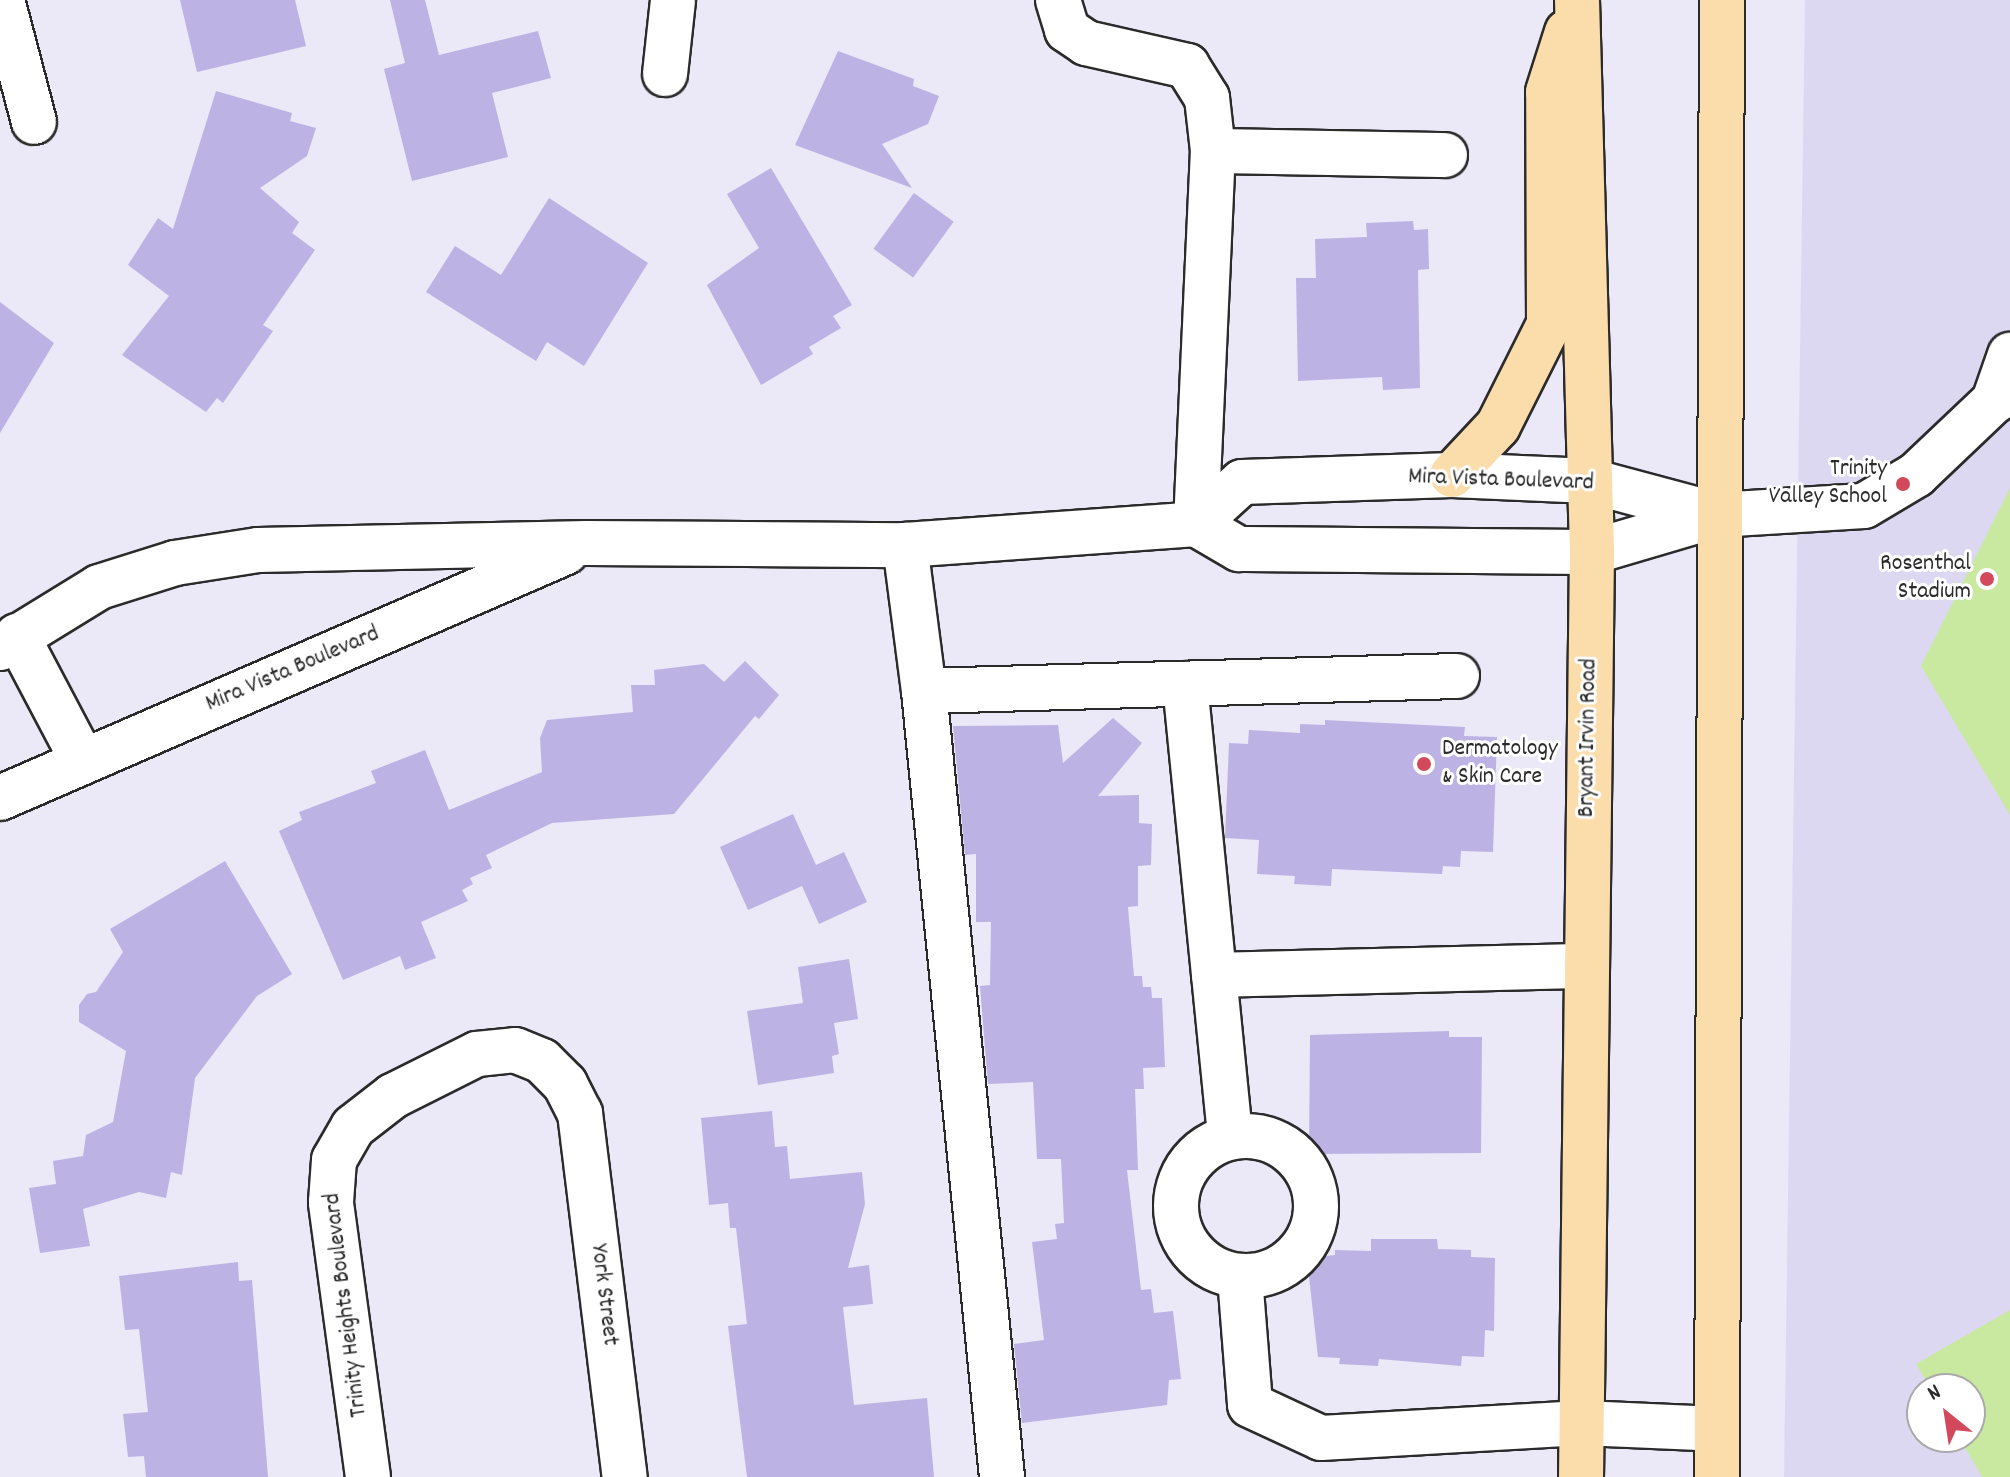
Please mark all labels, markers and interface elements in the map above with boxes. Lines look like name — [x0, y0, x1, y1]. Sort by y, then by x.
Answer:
place label: Trinity Valley School — [1769, 456, 1887, 512]
street label: Mira Vista Boulevard — [1408, 463, 1594, 499]
marker: Trinity Valley School — [1894, 475, 1912, 493]
place label: Rosenthal Stadium — [1880, 551, 1971, 607]
marker: Rosenthal Stadium — [1978, 570, 1996, 588]
street label: Mira Vista Boulevard — [202, 620, 384, 720]
street label: Bryant Irvin Road — [1573, 658, 1605, 818]
place label: Dermatology & Skin Care — [1442, 736, 1558, 792]
marker: Dermatology & Skin Care — [1413, 753, 1435, 775]
street label: Trinity Heights Boulevard — [319, 1191, 375, 1419]
street label: York Street — [582, 1243, 624, 1347]
north arrow — [1906, 1373, 1986, 1453]
text: N — [1922, 1377, 1947, 1410]

